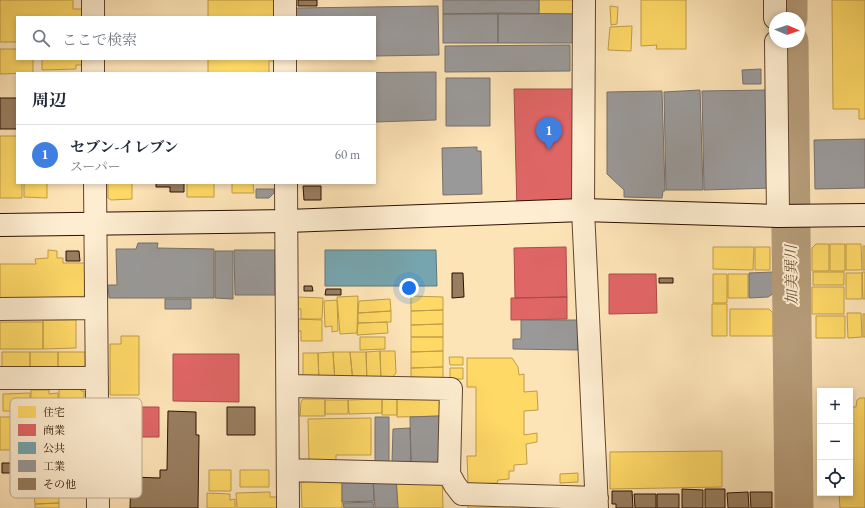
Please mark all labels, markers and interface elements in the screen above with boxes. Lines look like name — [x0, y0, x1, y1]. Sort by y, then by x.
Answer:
north arrow — [769, 12, 805, 48]
search box — [16, 16, 376, 60]
icon: search — [30, 27, 52, 49]
text: ここで検索 — [62, 30, 137, 49]
text: 周辺 — [32, 89, 66, 111]
pin: 1 — [536, 117, 562, 150]
text: セブン-イレブン — [70, 137, 179, 156]
text: 1 — [42, 146, 48, 163]
text: 60 m — [335, 146, 360, 163]
text: スーパー — [70, 158, 121, 175]
water label: 加美巽川 — [781, 243, 801, 305]
your location — [399, 278, 419, 298]
map controls — [817, 388, 853, 496]
button: + — [817, 388, 853, 424]
legend — [10, 398, 142, 498]
text: 住宅 — [43, 405, 65, 419]
text: 商業 — [43, 423, 65, 437]
button: − — [817, 424, 853, 460]
text: 公共 — [43, 441, 65, 455]
text: 工業 — [43, 459, 65, 473]
button: locate — [817, 460, 853, 496]
text: その他 — [43, 477, 76, 491]

